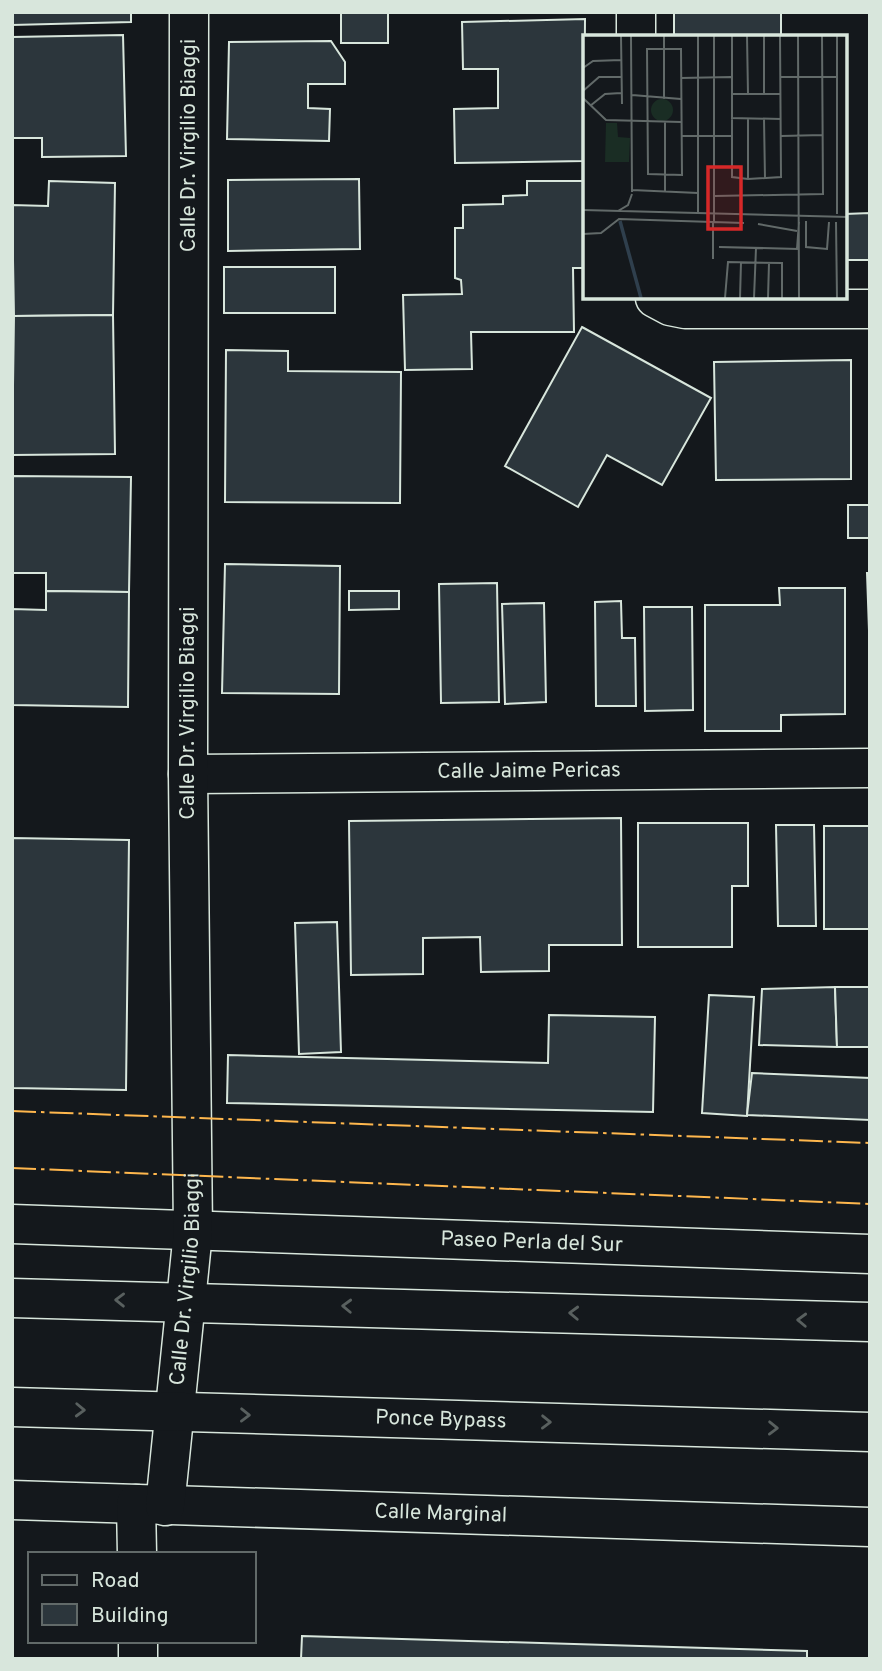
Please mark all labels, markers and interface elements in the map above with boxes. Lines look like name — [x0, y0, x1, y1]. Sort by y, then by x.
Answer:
inset map — [583, 35, 847, 299]
street label: Calle Dr. Virgilio Biaggi — [175, 39, 202, 252]
street label: Calle Dr. Virgilio Biaggi — [175, 606, 202, 820]
street label: Calle Jaime Pericas — [437, 757, 621, 785]
street label: Calle Dr. Virgilio Biaggi — [164, 1173, 206, 1387]
street label: Paseo Perla del Sur — [440, 1225, 623, 1259]
one-way arrow — [114, 1292, 125, 1308]
one-way arrow — [341, 1299, 352, 1314]
one-way arrow — [568, 1306, 579, 1321]
one-way arrow — [796, 1313, 807, 1328]
one-way arrow — [75, 1402, 86, 1417]
street label: Ponce Bypass — [375, 1404, 507, 1435]
one-way arrow — [240, 1408, 251, 1423]
one-way arrow — [540, 1415, 551, 1430]
one-way arrow — [768, 1420, 779, 1435]
street label: Calle Marginal — [374, 1498, 508, 1529]
legend — [28, 1552, 256, 1643]
text: Road — [91, 1568, 140, 1595]
text: Building — [91, 1603, 169, 1630]

